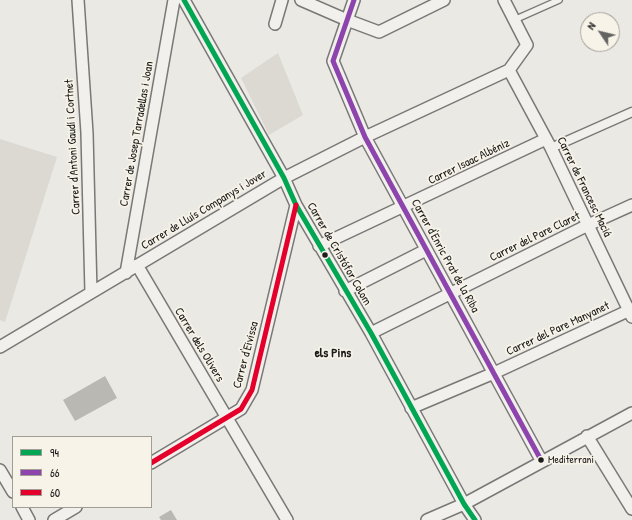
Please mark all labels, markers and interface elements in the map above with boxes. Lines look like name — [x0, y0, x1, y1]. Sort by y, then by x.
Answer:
north arrow — [580, 12, 620, 52]
text: N — [584, 19, 598, 32]
street label: Carrer de Josep Tarradellas i Joan — [117, 60, 157, 208]
street label: Carrer d'Antoni Gaudí i Cortnet — [62, 79, 84, 215]
street label: Carrer de Francesc Maciá — [554, 135, 614, 239]
street label: Carrer Isaac Albéniz — [426, 136, 512, 188]
street label: Carrer de Lluís Companys i Jover — [139, 167, 269, 253]
street label: Carrer d'Enric Prat de la Riba — [408, 197, 482, 315]
street label: Carrer de Cristófor Colom — [304, 200, 374, 308]
street label: Carrer del Pare Claret — [487, 209, 583, 265]
unlabelled marker — [320, 250, 330, 260]
street label: Carrer del Pare Manyanet — [504, 299, 612, 359]
street label: Carrer dels Olivers — [171, 305, 227, 385]
street label: Carrer d'Eivissa — [230, 320, 262, 390]
district label: els Pins — [315, 346, 351, 362]
legend — [12, 436, 152, 508]
text: 94 — [50, 444, 59, 461]
place label: Mediterrani — [548, 453, 594, 467]
marker: Mediterrani — [536, 455, 546, 465]
text: 66 — [50, 464, 60, 481]
text: 60 — [50, 484, 60, 501]

